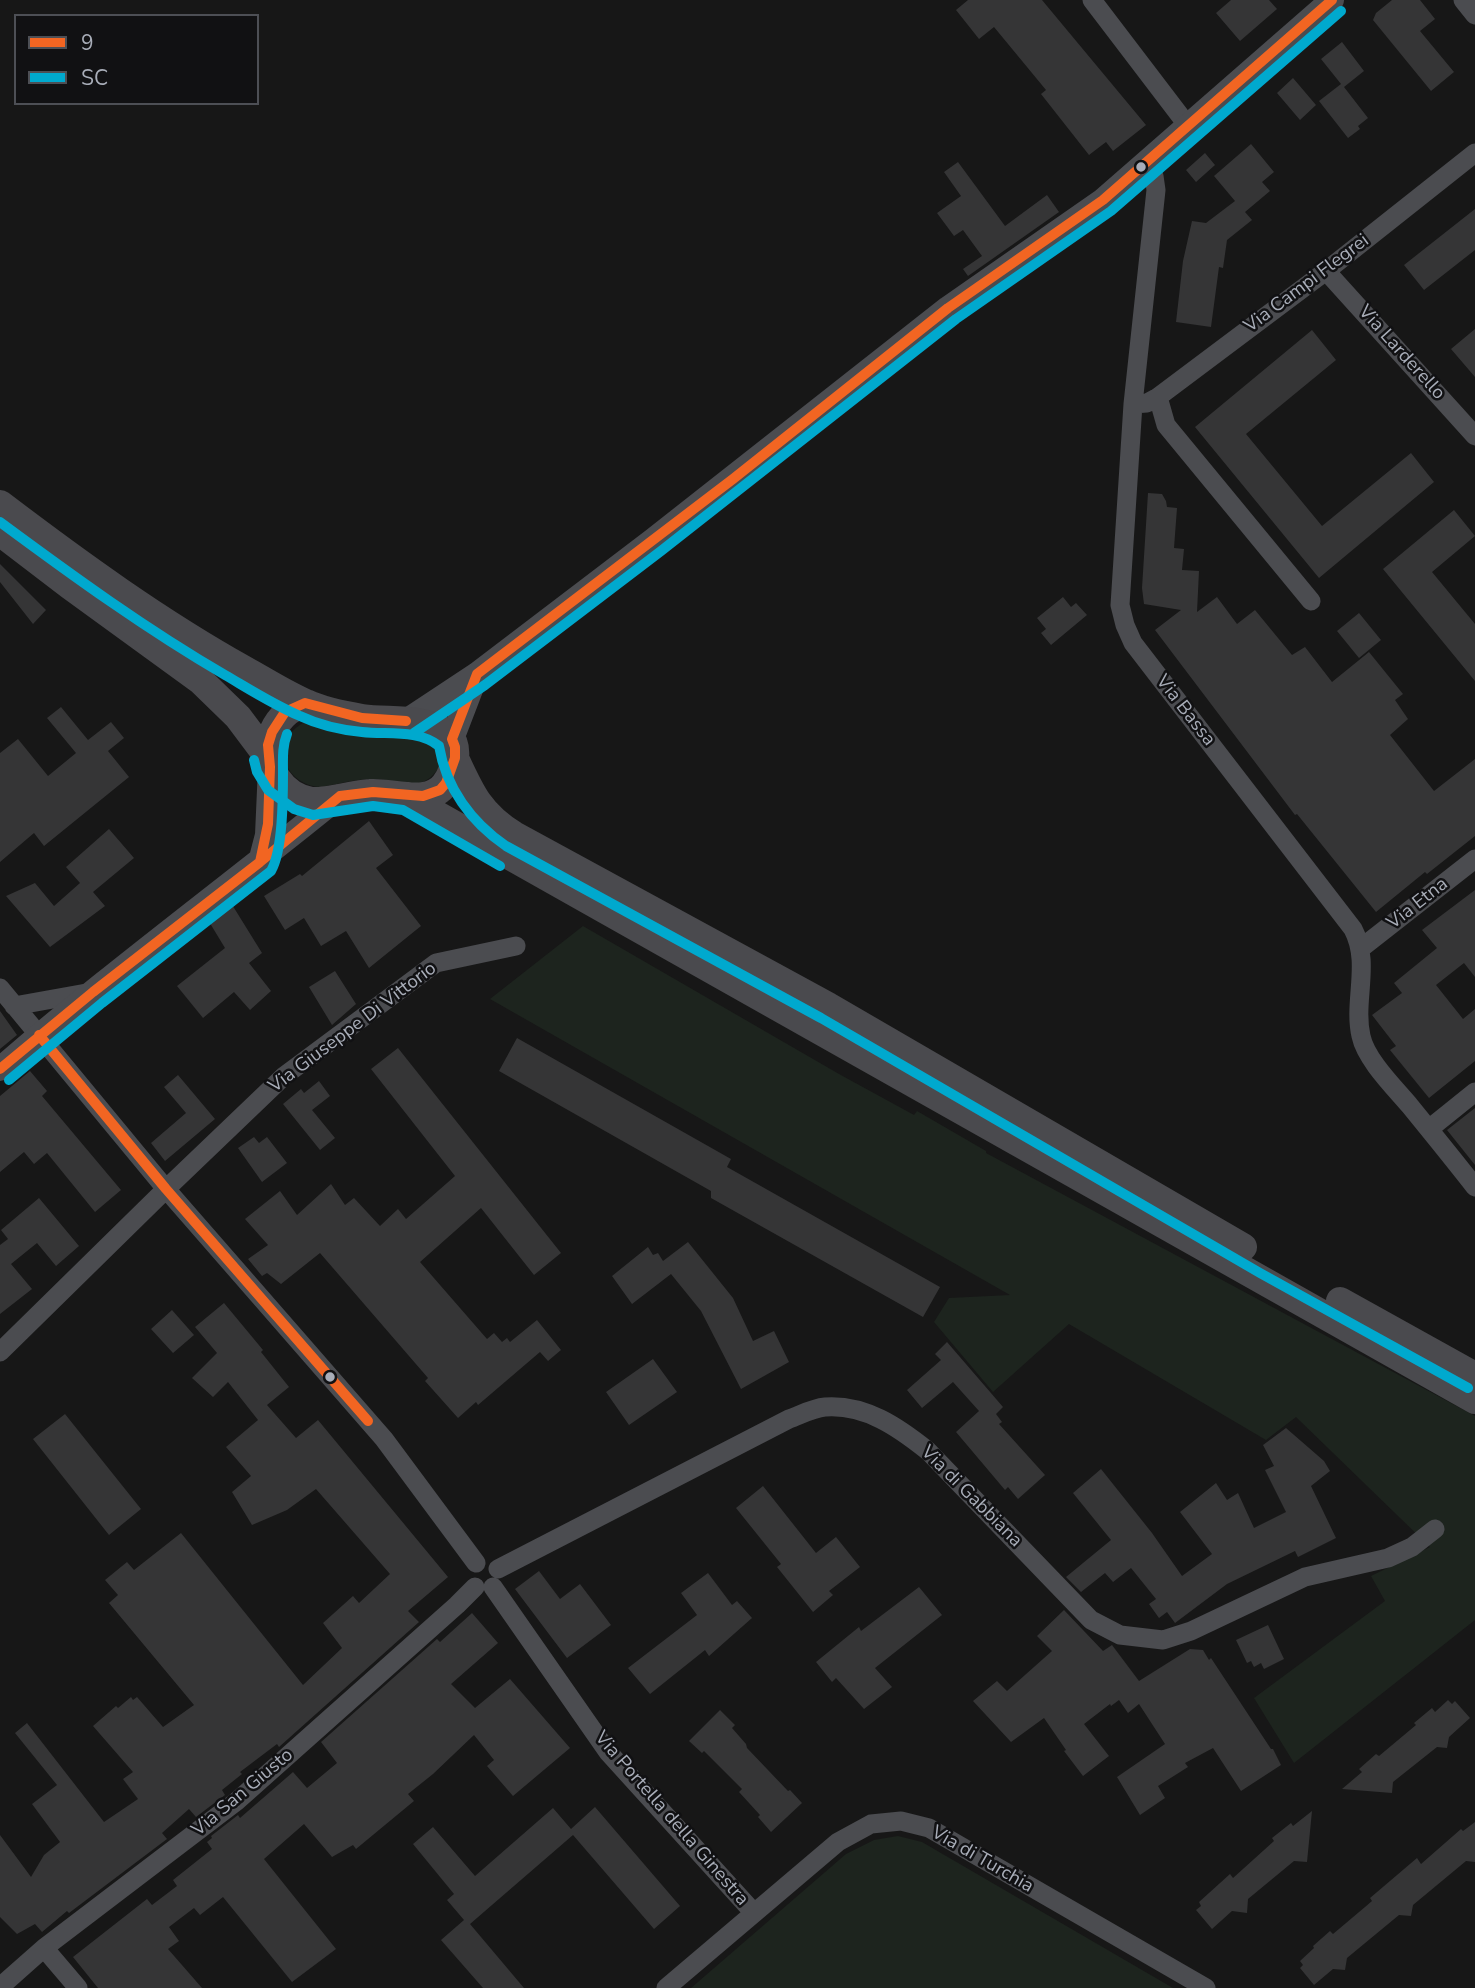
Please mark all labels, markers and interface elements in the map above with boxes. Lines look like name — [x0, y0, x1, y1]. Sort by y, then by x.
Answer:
legend — [14, 14, 259, 105]
text: 9 — [81, 29, 94, 57]
text: SC — [81, 64, 108, 92]
unlabelled marker — [1134, 160, 1148, 174]
street label: Via Campi Flegrei — [1240, 230, 1374, 338]
street label: Via Larderello — [1353, 301, 1449, 405]
street label: Via Bassa — [1150, 671, 1220, 751]
street label: Via Etna — [1383, 873, 1453, 935]
street label: Via Giuseppe Di Vittorio — [265, 958, 441, 1098]
unlabelled marker — [323, 1370, 337, 1384]
street label: Via di Gabbiana — [915, 1441, 1027, 1553]
street label: Via Portella della Ginestra — [589, 1727, 753, 1911]
street label: Via San Giusto — [188, 1744, 298, 1842]
street label: Via di Turchia — [927, 1822, 1037, 1898]

